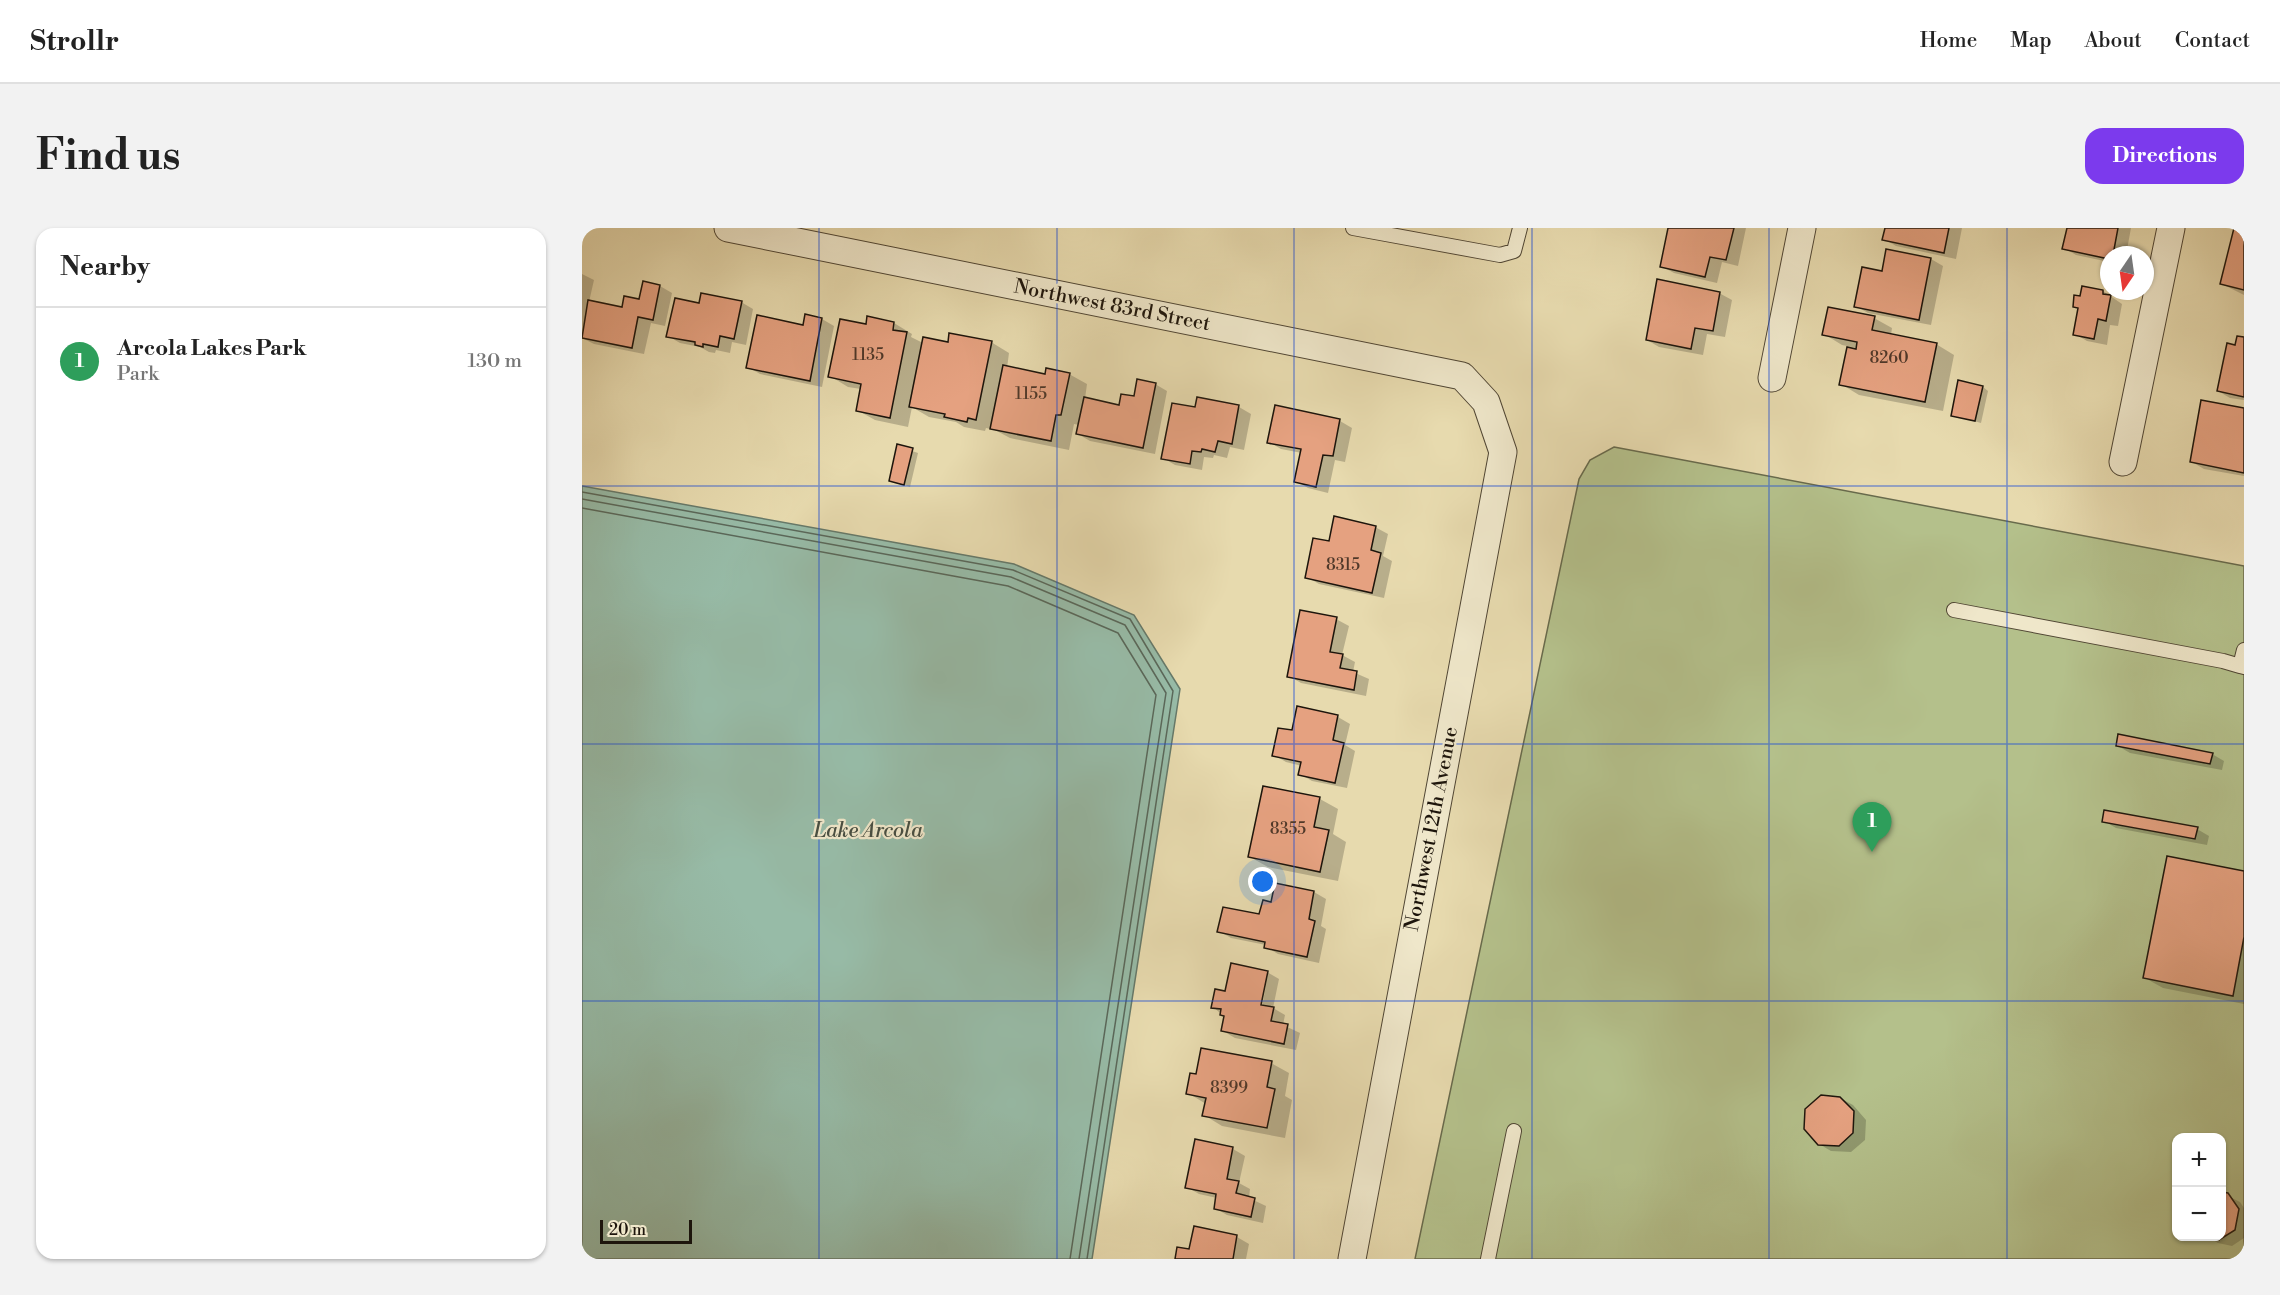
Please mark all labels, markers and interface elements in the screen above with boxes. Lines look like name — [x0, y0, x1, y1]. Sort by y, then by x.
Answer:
text: Strollr — [30, 24, 119, 59]
text: Home — [1920, 28, 1977, 54]
text: Map — [2010, 28, 2052, 54]
text: About — [2085, 28, 2142, 54]
text: Contact — [2175, 28, 2250, 54]
button: Directions — [2085, 128, 2244, 184]
text: Find us — [36, 130, 180, 183]
north arrow — [2100, 246, 2154, 300]
text: Nearby — [60, 251, 150, 283]
street label: Northwest 83rd Street — [1012, 275, 1212, 337]
text: Arcola Lakes Park — [117, 335, 306, 362]
house number: 1135 — [852, 345, 884, 365]
house number: 8260 — [1869, 348, 1909, 368]
text: 1 — [75, 349, 84, 374]
text: 130 m — [467, 349, 522, 374]
text: Park — [117, 362, 159, 387]
house number: 1155 — [1015, 384, 1047, 404]
house number: 8315 — [1326, 555, 1360, 575]
street label: Northwest 12th Avenue — [1400, 725, 1464, 933]
pin: 1 — [1852, 802, 1892, 852]
water label: Lake Arcola — [812, 818, 923, 844]
house number: 8355 — [1270, 819, 1306, 839]
your location — [1248, 867, 1277, 896]
house number: 8399 — [1210, 1078, 1248, 1098]
map controls — [2172, 1133, 2226, 1241]
button: + — [2172, 1133, 2226, 1187]
button: − — [2172, 1187, 2226, 1241]
scale bar — [600, 1217, 692, 1244]
text: 20 m — [609, 1220, 646, 1240]

